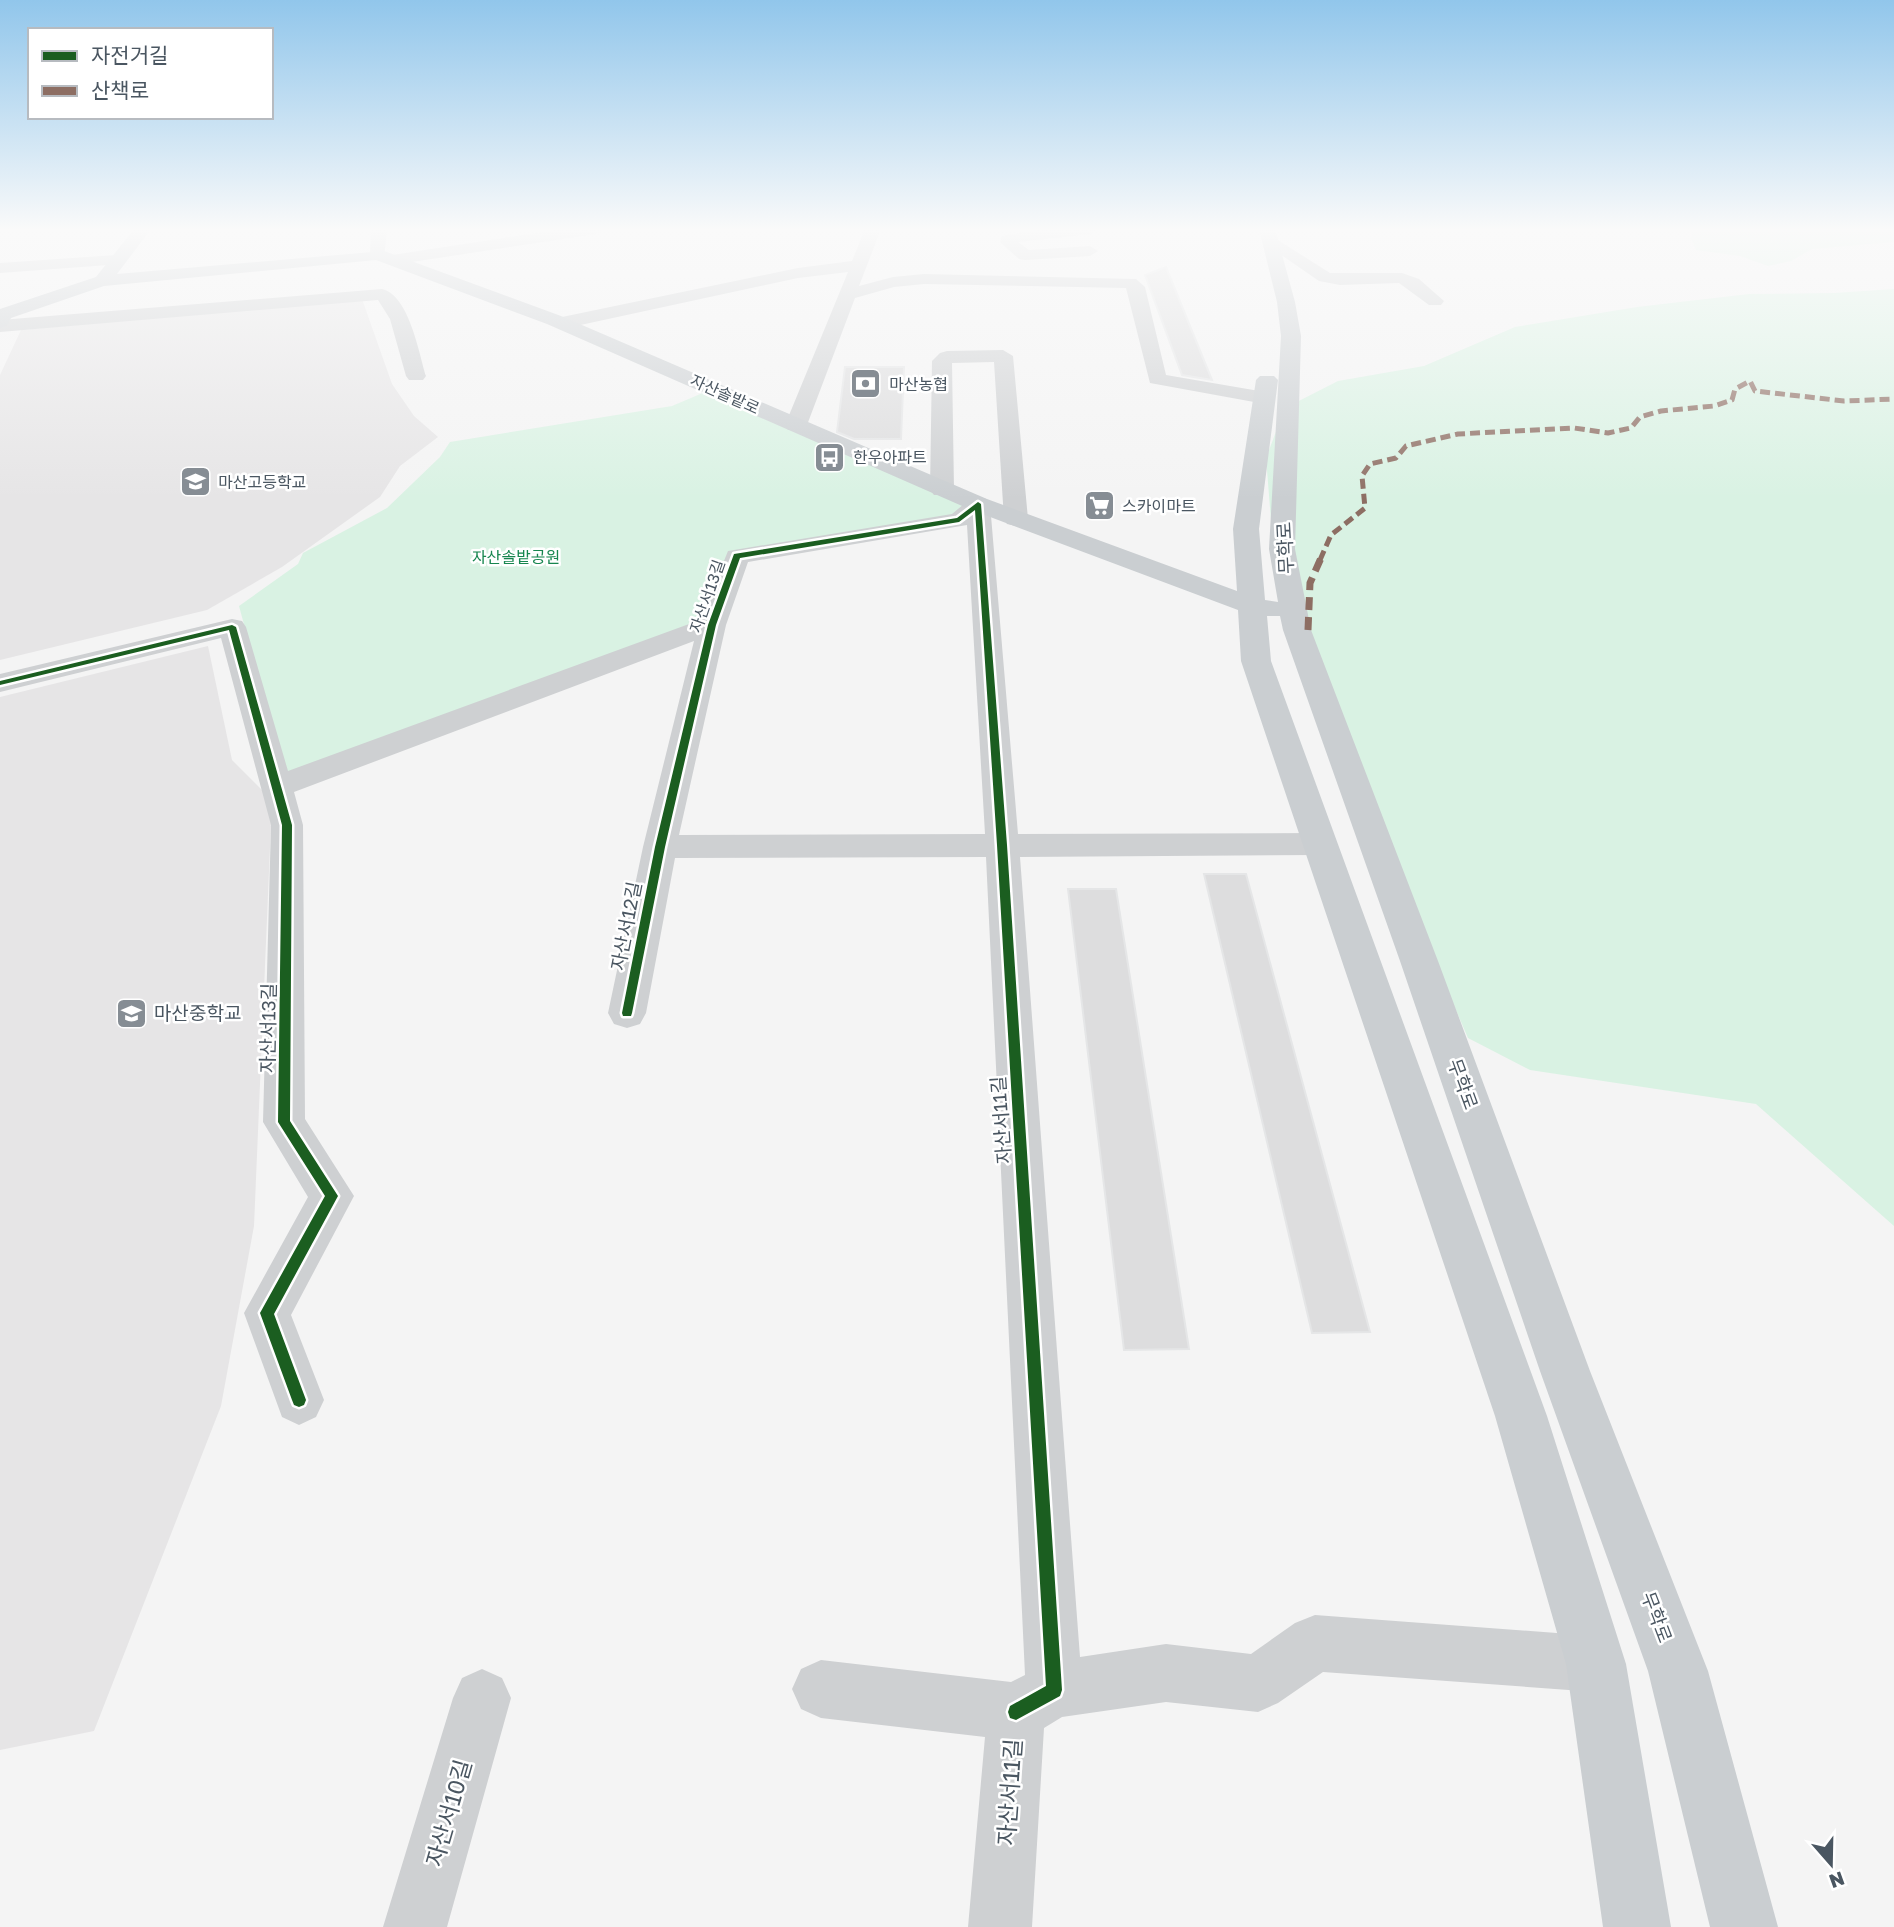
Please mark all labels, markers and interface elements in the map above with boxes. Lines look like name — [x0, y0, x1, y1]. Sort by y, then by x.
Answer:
legend — [28, 28, 273, 119]
text: 자전거길 — [91, 42, 168, 68]
text: 산책로 — [91, 77, 149, 103]
bank icon: 마산농협 — [849, 367, 883, 401]
street label: 자산솔밭로 — [687, 370, 763, 418]
place label: 마산농협 — [889, 374, 948, 394]
bus stop icon: 한우아파트 — [813, 440, 847, 474]
place label: 한우아파트 — [853, 447, 927, 467]
school or university icon: 마산고등학교 — [178, 465, 212, 499]
place label: 마산고등학교 — [218, 472, 306, 492]
supermarket icon: 스카이마트 — [1082, 489, 1116, 523]
place label: 스카이마트 — [1122, 496, 1196, 516]
street label: 무학로 — [1272, 521, 1297, 575]
park label: 자산솔밭공원 — [472, 547, 560, 567]
street label: 자산서13길 — [685, 557, 729, 635]
street label: 자산서12길 — [606, 879, 645, 972]
street label: 자산서13길 — [255, 983, 280, 1073]
school or university icon: 마산중학교 — [114, 996, 148, 1030]
place label: 마산중학교 — [154, 1001, 241, 1024]
street label: 무학로 — [1444, 1055, 1483, 1112]
street label: 자산서11길 — [986, 1075, 1015, 1165]
street label: 무학로 — [1637, 1588, 1678, 1645]
street label: 자산서11길 — [991, 1738, 1027, 1846]
street label: 자산서10길 — [419, 1756, 477, 1869]
north arrow — [1796, 1829, 1866, 1899]
text: N — [1826, 1867, 1848, 1894]

